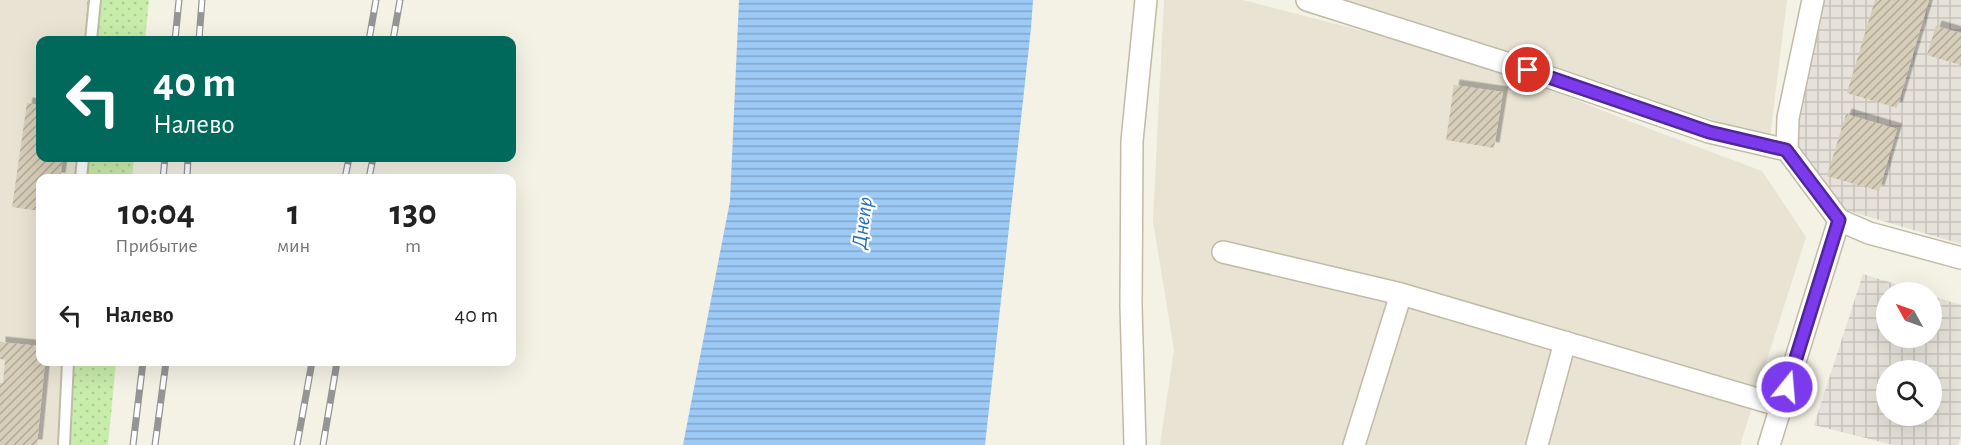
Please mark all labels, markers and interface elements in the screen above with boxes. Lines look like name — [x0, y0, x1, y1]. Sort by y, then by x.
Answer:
pin — [1502, 44, 1553, 95]
icon: arrive — [1511, 53, 1544, 86]
icon: left — [54, 60, 132, 138]
text: 40 m — [153, 62, 236, 104]
text: Налево — [153, 111, 235, 138]
text: 10:04 — [118, 195, 195, 231]
text: 1 — [287, 195, 300, 231]
text: 130 — [389, 195, 437, 231]
water label: Днепр — [848, 196, 877, 251]
text: Прибытие — [115, 236, 198, 256]
text: мин — [277, 236, 310, 256]
text: m — [405, 236, 421, 256]
north arrow — [1876, 282, 1942, 348]
map controls — [1876, 282, 1942, 426]
icon: left — [54, 299, 87, 332]
text: Налево — [105, 304, 174, 326]
text: 40 m — [455, 304, 498, 326]
position arrow — [1755, 355, 1819, 419]
button: search — [1876, 360, 1942, 426]

